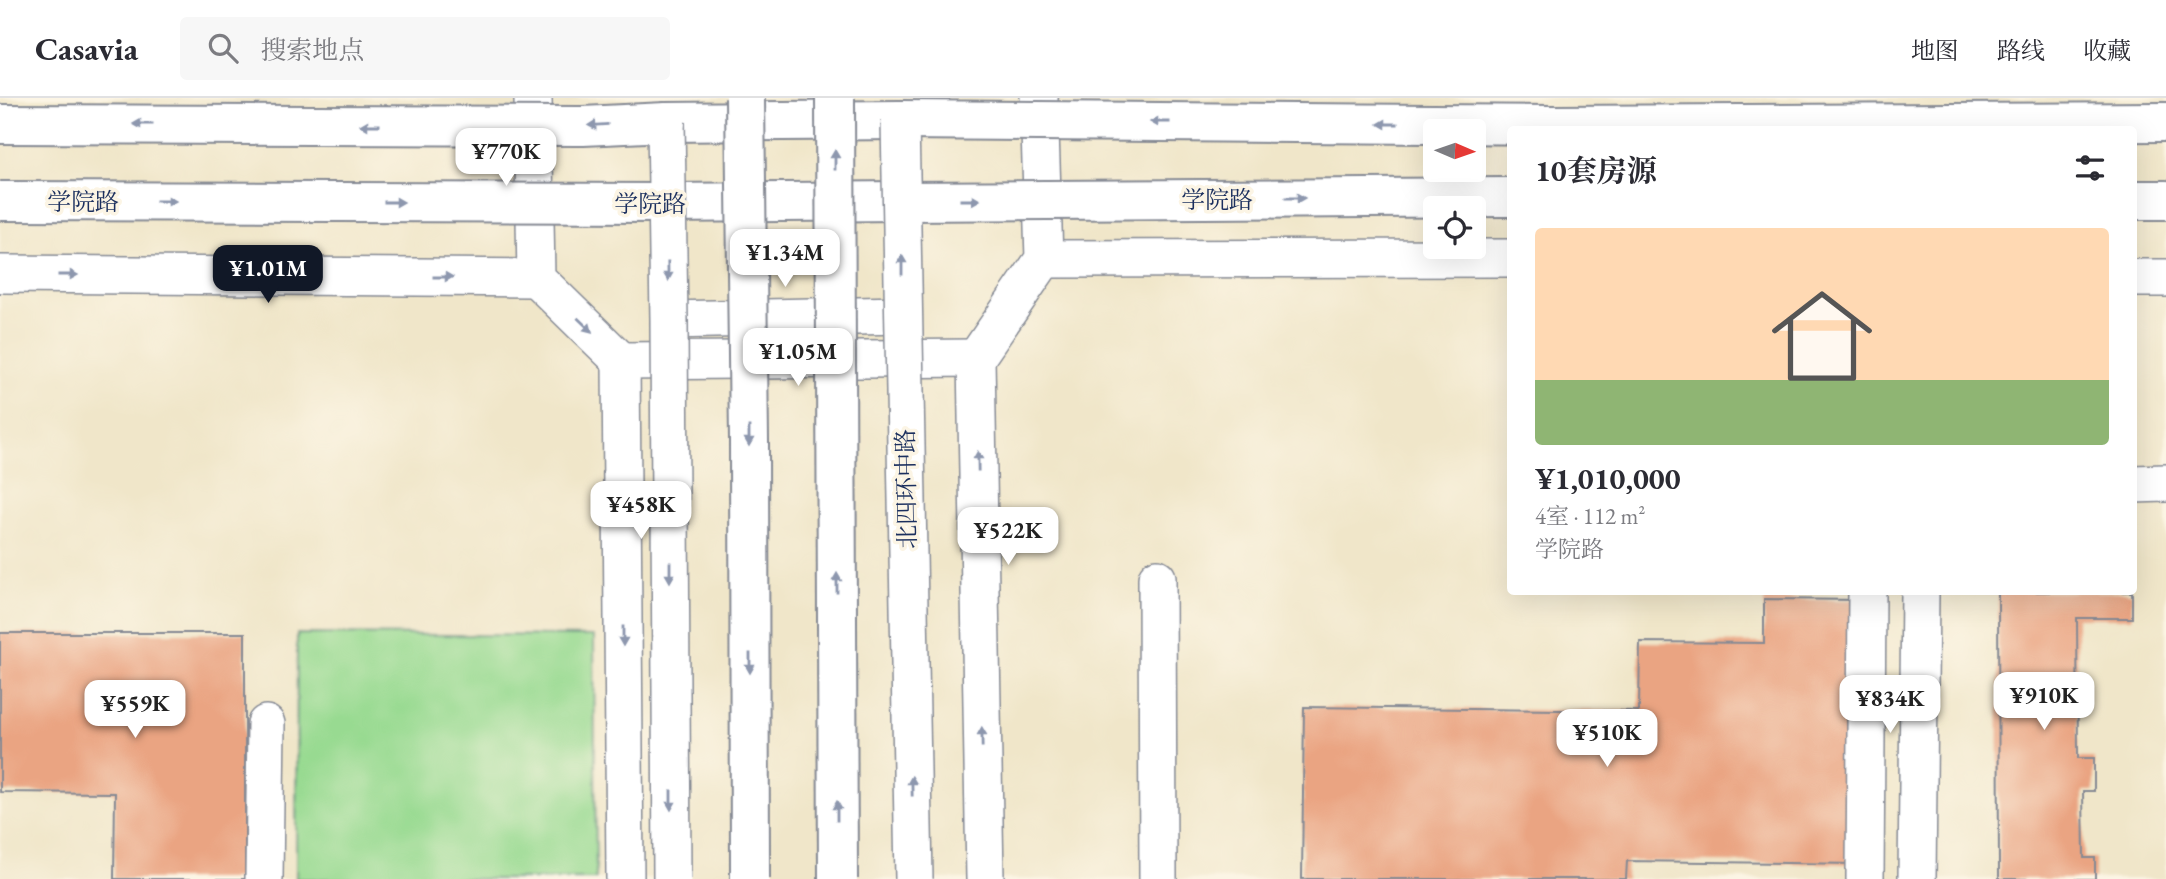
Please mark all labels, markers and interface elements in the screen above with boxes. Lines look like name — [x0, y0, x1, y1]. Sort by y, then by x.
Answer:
search box — [180, 17, 670, 80]
text: Casavia — [35, 27, 138, 70]
icon: search — [204, 29, 242, 67]
text: 搜索地点 — [260, 33, 364, 67]
text: 地图 — [1911, 35, 1959, 66]
text: 路线 — [1997, 35, 2045, 66]
text: 收藏 — [2083, 35, 2131, 66]
one-way arrow — [1149, 116, 1171, 128]
one-way arrow — [131, 118, 153, 130]
one-way arrow — [1377, 118, 1399, 130]
one-way arrow — [359, 119, 381, 131]
north arrow — [1423, 119, 1486, 182]
map controls — [1423, 119, 1486, 259]
one-way arrow — [586, 120, 608, 131]
pin: ¥770K — [457, 129, 555, 188]
text: ¥770K — [471, 136, 541, 166]
one-way arrow — [829, 149, 841, 171]
icon: filters — [2071, 149, 2109, 187]
text: 10套房源 — [1535, 151, 1657, 190]
street label: 学院路 — [1181, 184, 1253, 215]
street label: 学院路 — [47, 186, 119, 217]
street label: 学院路 — [614, 188, 686, 219]
one-way arrow — [1285, 192, 1307, 204]
one-way arrow — [959, 195, 981, 206]
one-way arrow — [155, 196, 177, 207]
one-way arrow — [383, 196, 405, 208]
button: locate — [1423, 196, 1486, 259]
pin: ¥1.34M — [728, 230, 842, 289]
text: ¥1.34M — [746, 237, 824, 267]
pin: ¥1.01M — [211, 246, 325, 305]
text: ¥1.01M — [229, 253, 307, 283]
one-way arrow — [896, 254, 908, 276]
one-way arrow — [663, 260, 674, 282]
one-way arrow — [57, 269, 79, 281]
one-way arrow — [432, 271, 454, 283]
icon: home — [1759, 273, 1885, 399]
one-way arrow — [576, 317, 593, 334]
pin: ¥1.05M — [741, 328, 855, 388]
text: ¥1.05M — [759, 336, 837, 366]
one-way arrow — [743, 425, 755, 447]
street label: 北四环中路 — [889, 429, 923, 549]
one-way arrow — [972, 450, 983, 472]
text: ¥1,010,000 — [1535, 459, 1681, 498]
pin: ¥458K — [592, 482, 690, 541]
text: ¥458K — [606, 489, 676, 519]
text: 4室 · 112 m² — [1535, 501, 1645, 531]
pin: ¥522K — [959, 508, 1057, 567]
text: ¥522K — [973, 515, 1043, 545]
text: 学院路 — [1535, 534, 1604, 564]
one-way arrow — [665, 561, 676, 583]
one-way arrow — [831, 572, 843, 594]
one-way arrow — [617, 625, 629, 647]
one-way arrow — [744, 652, 756, 674]
pin: ¥910K — [1995, 672, 2093, 732]
pin: ¥834K — [1841, 676, 1939, 735]
pin: ¥559K — [86, 680, 184, 740]
text: ¥910K — [2009, 680, 2079, 710]
text: ¥834K — [1855, 683, 1925, 713]
text: ¥559K — [100, 688, 170, 718]
pin: ¥510K — [1558, 710, 1656, 769]
text: ¥510K — [1572, 717, 1642, 747]
one-way arrow — [976, 726, 988, 748]
one-way arrow — [906, 775, 918, 797]
one-way arrow — [665, 789, 677, 811]
one-way arrow — [831, 800, 843, 822]

